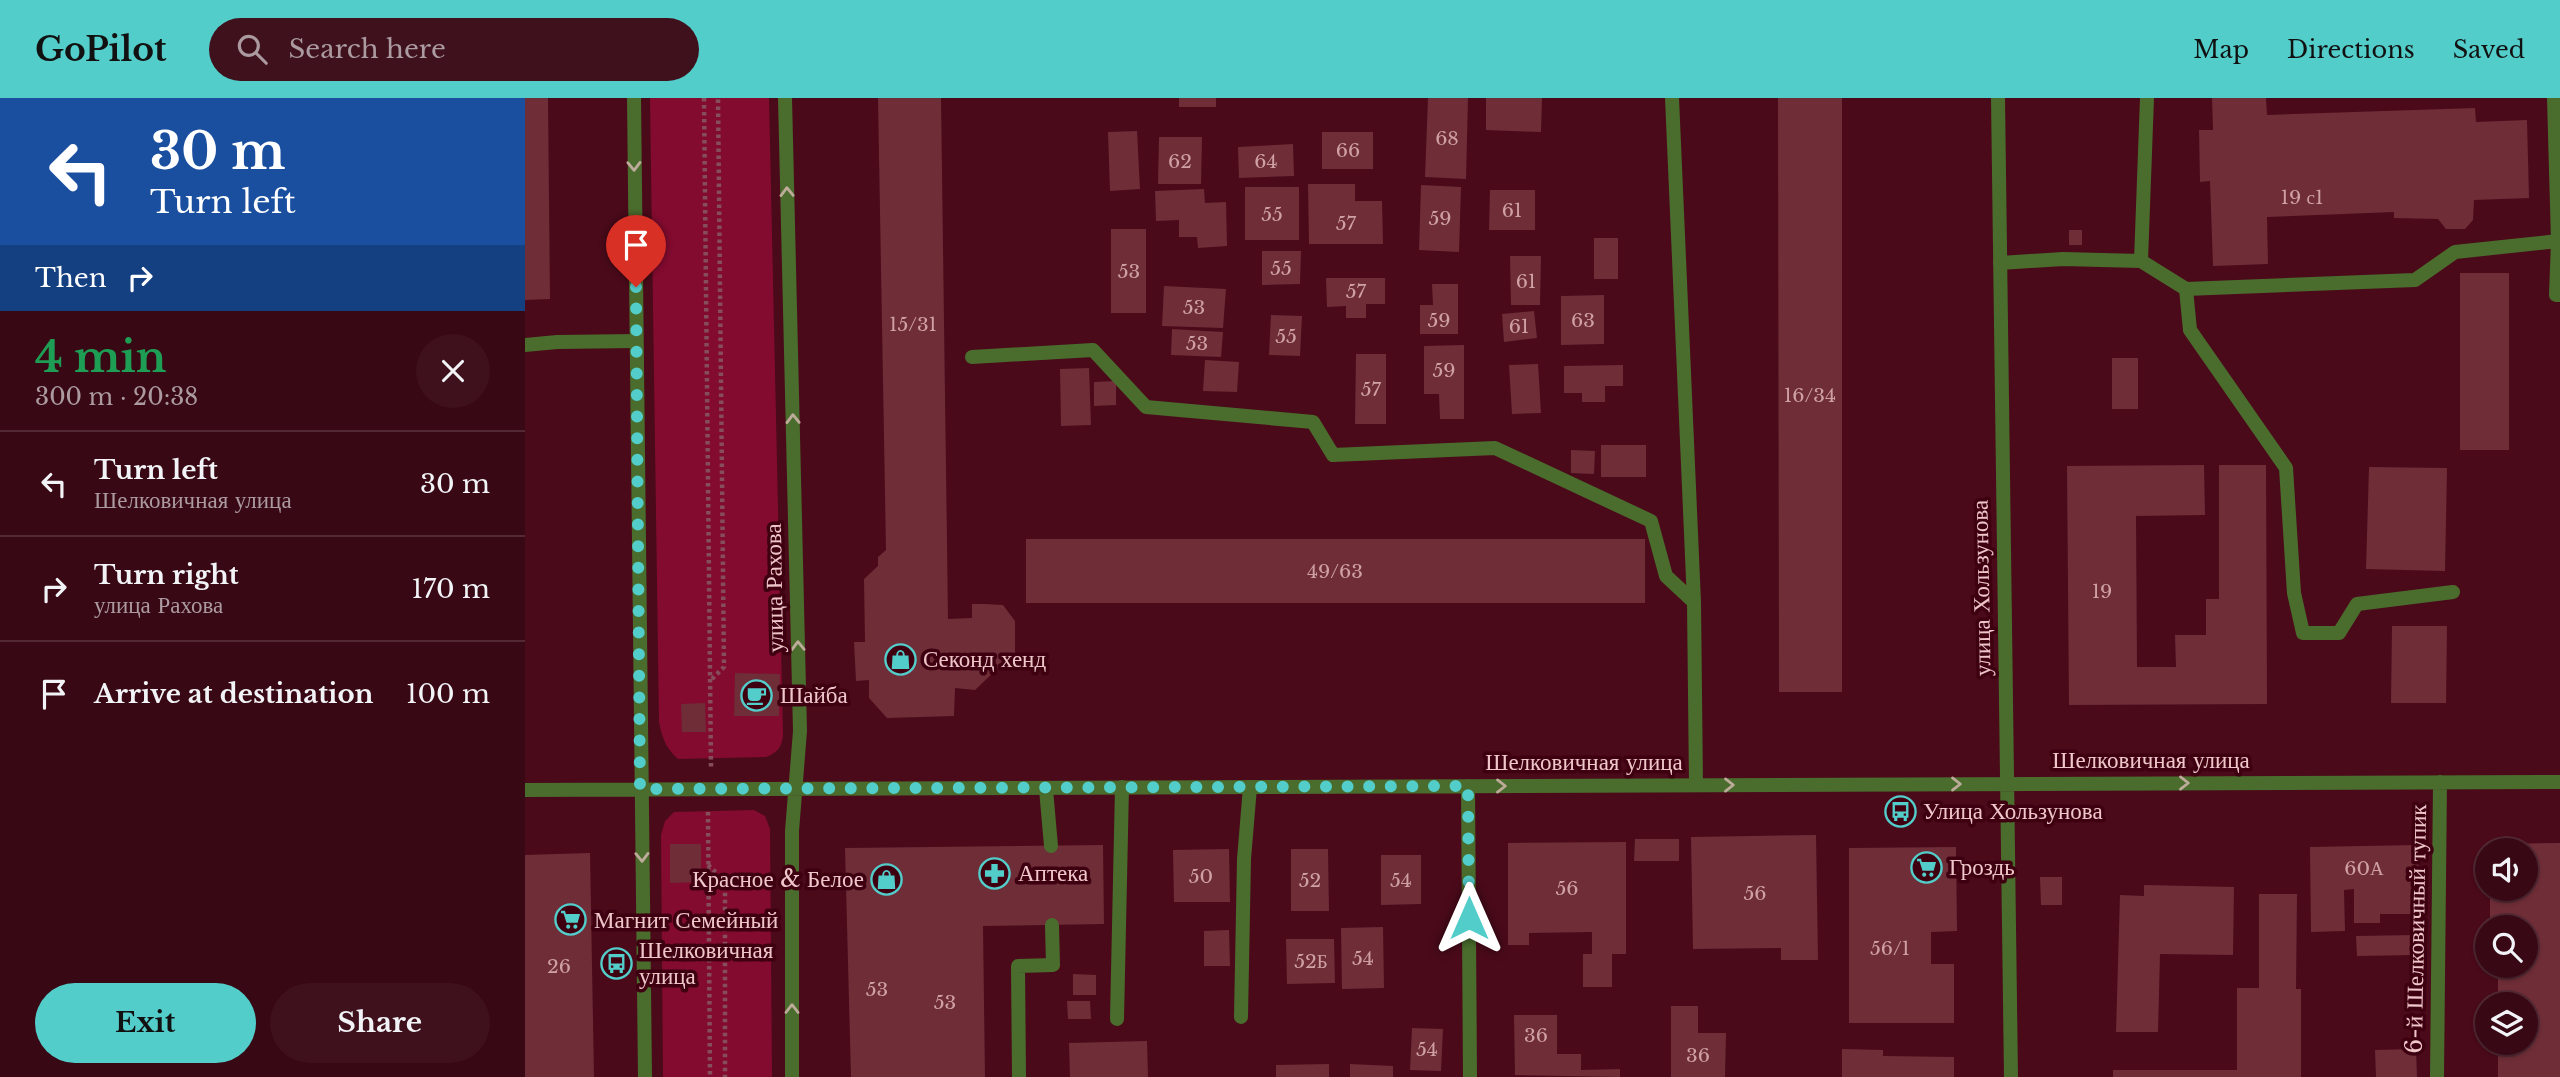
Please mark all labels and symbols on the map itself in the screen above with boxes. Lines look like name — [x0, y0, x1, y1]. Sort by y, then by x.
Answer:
house number: 68 — [1435, 127, 1459, 150]
house number: 66 — [1336, 139, 1360, 162]
house number: 62 — [1168, 150, 1192, 173]
house number: 64 — [1254, 150, 1278, 173]
one-way arrow — [626, 161, 642, 172]
one-way arrow — [780, 186, 795, 197]
house number: 19 с1 — [2280, 186, 2324, 209]
house number: 61 — [1502, 199, 1522, 222]
house number: 55 — [1261, 203, 1283, 226]
house number: 59 — [1428, 207, 1452, 230]
house number: 57 — [1336, 212, 1357, 235]
pin — [606, 215, 666, 287]
house number: 55 — [1270, 257, 1292, 280]
house number: 53 — [1118, 260, 1140, 283]
house number: 61 — [1516, 270, 1536, 293]
house number: 57 — [1346, 280, 1367, 303]
house number: 53 — [1183, 296, 1205, 319]
house number: 59 — [1427, 309, 1451, 332]
house number: 63 — [1571, 309, 1595, 332]
house number: 15/31 — [889, 313, 937, 336]
house number: 61 — [1509, 315, 1529, 338]
house number: 55 — [1275, 325, 1297, 348]
house number: 53 — [1186, 332, 1208, 355]
house number: 59 — [1432, 359, 1456, 382]
house number: 57 — [1361, 378, 1382, 401]
house number: 16/34 — [1784, 384, 1836, 407]
one-way arrow — [785, 413, 801, 424]
street label: улица Хользунова — [1965, 500, 1997, 676]
street label: улица Рахова — [759, 523, 789, 653]
house number: 49/63 — [1307, 560, 1363, 583]
house number: 19 — [2092, 580, 2112, 603]
one-way arrow — [791, 641, 806, 652]
shop icon: Секонд хенд — [883, 642, 917, 676]
place label: Секонд хенд — [923, 645, 1046, 673]
cafe icon: Шайба — [740, 678, 774, 712]
place label: Шайба — [780, 681, 848, 709]
street label: Шелковичная улица — [2052, 746, 2250, 774]
street label: Шелковичная улица — [1485, 748, 1683, 776]
one-way arrow — [2179, 775, 2189, 791]
one-way arrow — [1951, 776, 1962, 792]
one-way arrow — [1723, 777, 1734, 792]
one-way arrow — [1496, 778, 1507, 794]
bus stop icon: Улица Хользунова — [1883, 794, 1917, 828]
place label: Улица Хользунова — [1923, 797, 2103, 825]
street label: 6-й Шелковичный тупик — [2400, 803, 2432, 1054]
supermarket icon: Гроздь — [1909, 850, 1943, 884]
one-way arrow — [634, 852, 650, 863]
place label: Гроздь — [1949, 853, 2015, 881]
pharmacy icon: Аптека — [978, 856, 1012, 890]
house number: 60А — [2344, 857, 2384, 880]
place label: Аптека — [1018, 859, 1088, 887]
shop icon: Красное & Белое — [870, 862, 904, 896]
place label: Красное & Белое — [692, 865, 864, 893]
house number: 50 — [1189, 865, 1213, 888]
house number: 52 — [1299, 869, 1321, 892]
house number: 54 — [1390, 869, 1412, 892]
house number: 56 — [1555, 877, 1579, 900]
position arrow — [1432, 881, 1506, 955]
house number: 56 — [1743, 882, 1767, 905]
supermarket icon: Магнит Семейный — [554, 903, 588, 937]
place label: Магнит Семейный — [594, 906, 778, 934]
place label: Шелковичная улица — [639, 936, 774, 990]
house number: 56/1 — [1870, 937, 1910, 960]
bus stop icon: Шелковичная улица — [599, 946, 633, 980]
house number: 54 — [1352, 947, 1374, 970]
house number: 52Б — [1294, 950, 1328, 973]
house number: 26 — [547, 955, 571, 978]
house number: 53 — [866, 978, 888, 1001]
house number: 53 — [934, 991, 956, 1014]
one-way arrow — [784, 1003, 800, 1014]
house number: 36 — [1524, 1024, 1548, 1047]
house number: 54 — [1416, 1038, 1438, 1061]
house number: 36 — [1686, 1044, 1710, 1067]

